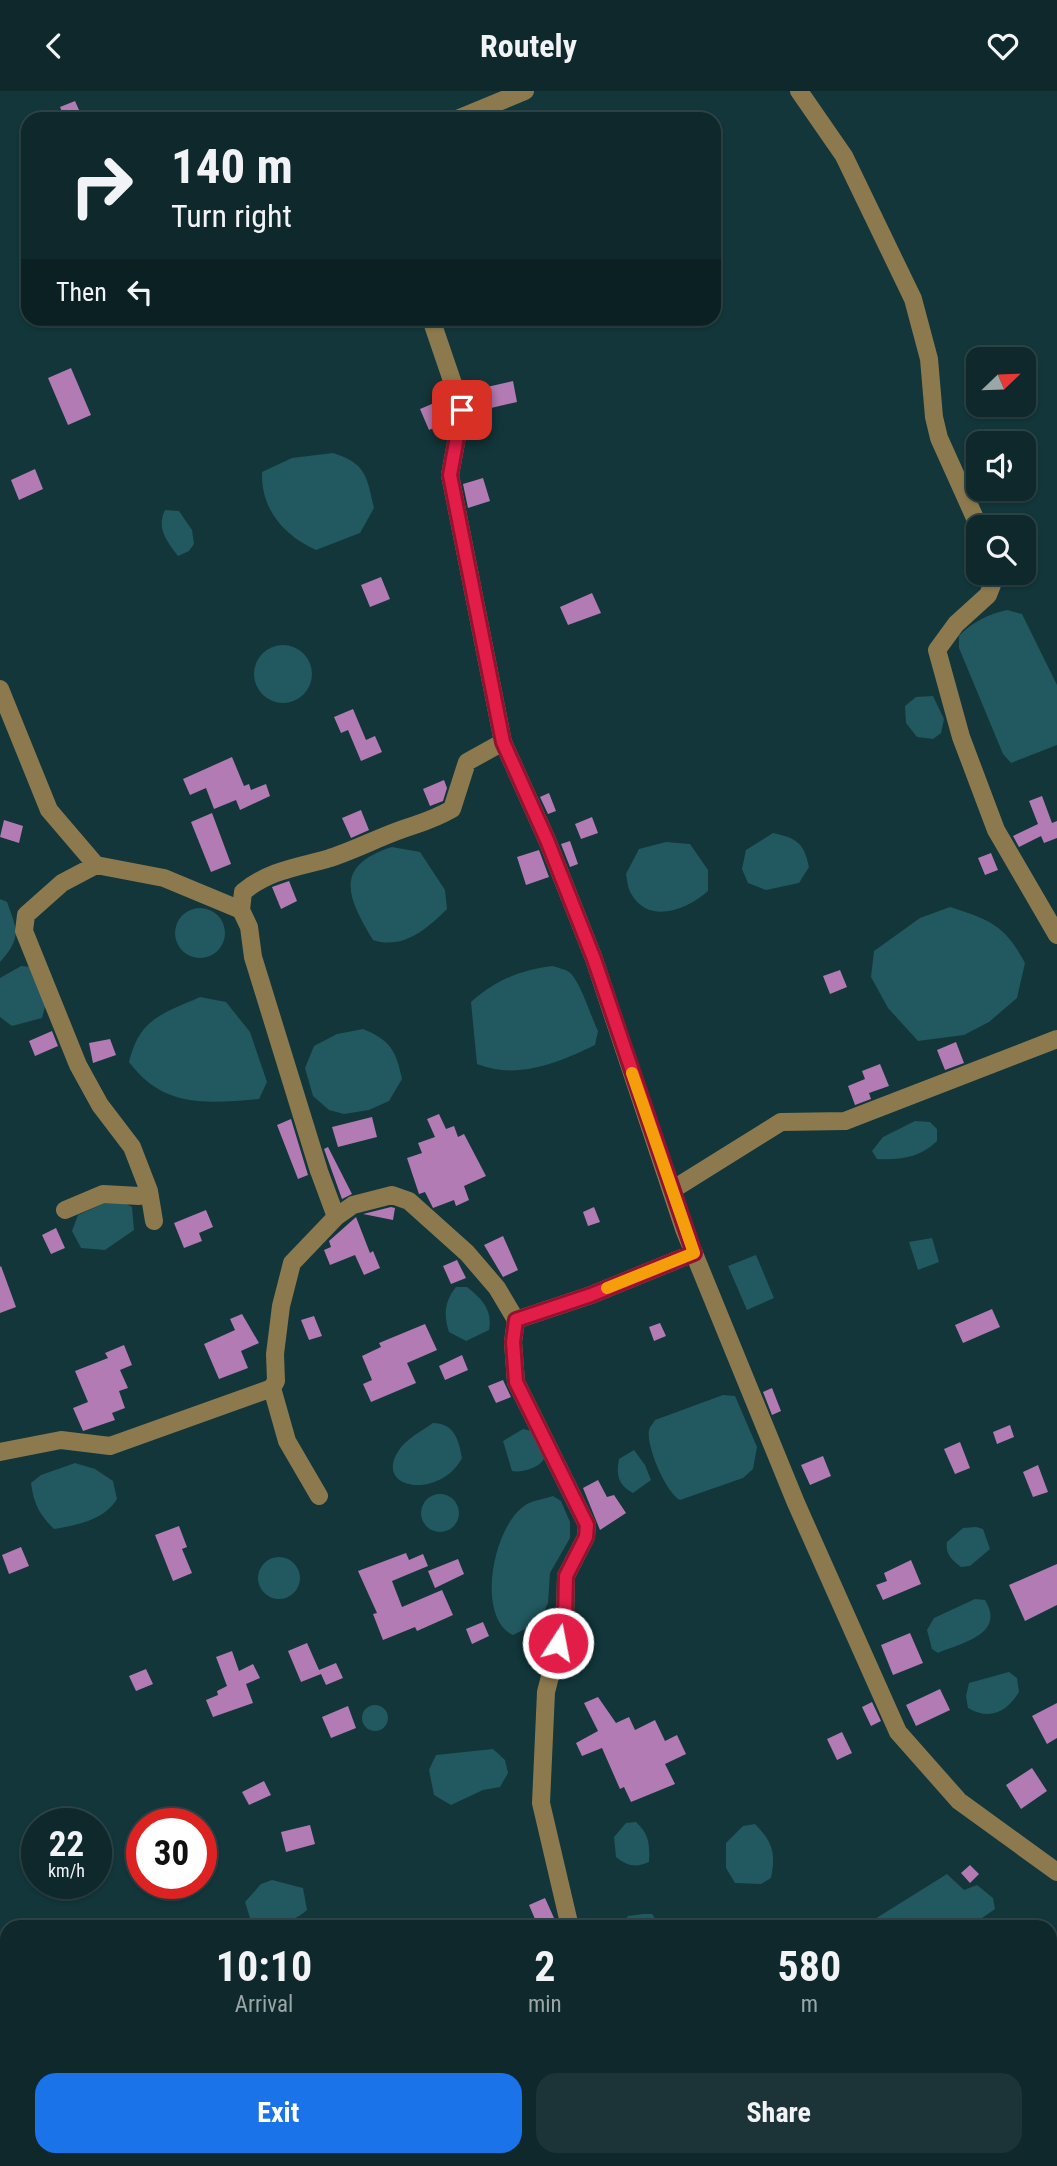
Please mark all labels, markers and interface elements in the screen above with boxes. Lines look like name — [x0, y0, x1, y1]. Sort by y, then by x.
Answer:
icon: back — [35, 27, 73, 65]
text: Routely — [480, 27, 577, 65]
icon: heart — [984, 27, 1022, 65]
text: 140 m — [171, 138, 293, 195]
icon: right — [56, 140, 147, 231]
text: Turn right — [171, 197, 292, 235]
icon: left — [121, 273, 159, 311]
text: Then — [56, 277, 107, 307]
north arrow — [966, 347, 1036, 417]
map controls — [966, 347, 1036, 585]
pin — [432, 380, 492, 440]
icon: arrive — [443, 391, 481, 429]
button: sound — [966, 431, 1036, 501]
button: search — [966, 515, 1036, 585]
position arrow — [521, 1606, 595, 1680]
speed limit sign: 30 — [126, 1808, 217, 1899]
text: 22 — [49, 1824, 84, 1865]
text: km/h — [48, 1860, 85, 1881]
text: 10:10 — [216, 1942, 312, 1991]
text: 2 — [534, 1942, 555, 1991]
text: 580 — [777, 1942, 841, 1991]
text: Arrival — [235, 1991, 293, 2018]
text: min — [528, 1991, 562, 2018]
text: m — [801, 1991, 818, 2018]
button: Exit — [35, 2073, 522, 2153]
button: Share — [536, 2073, 1022, 2153]

